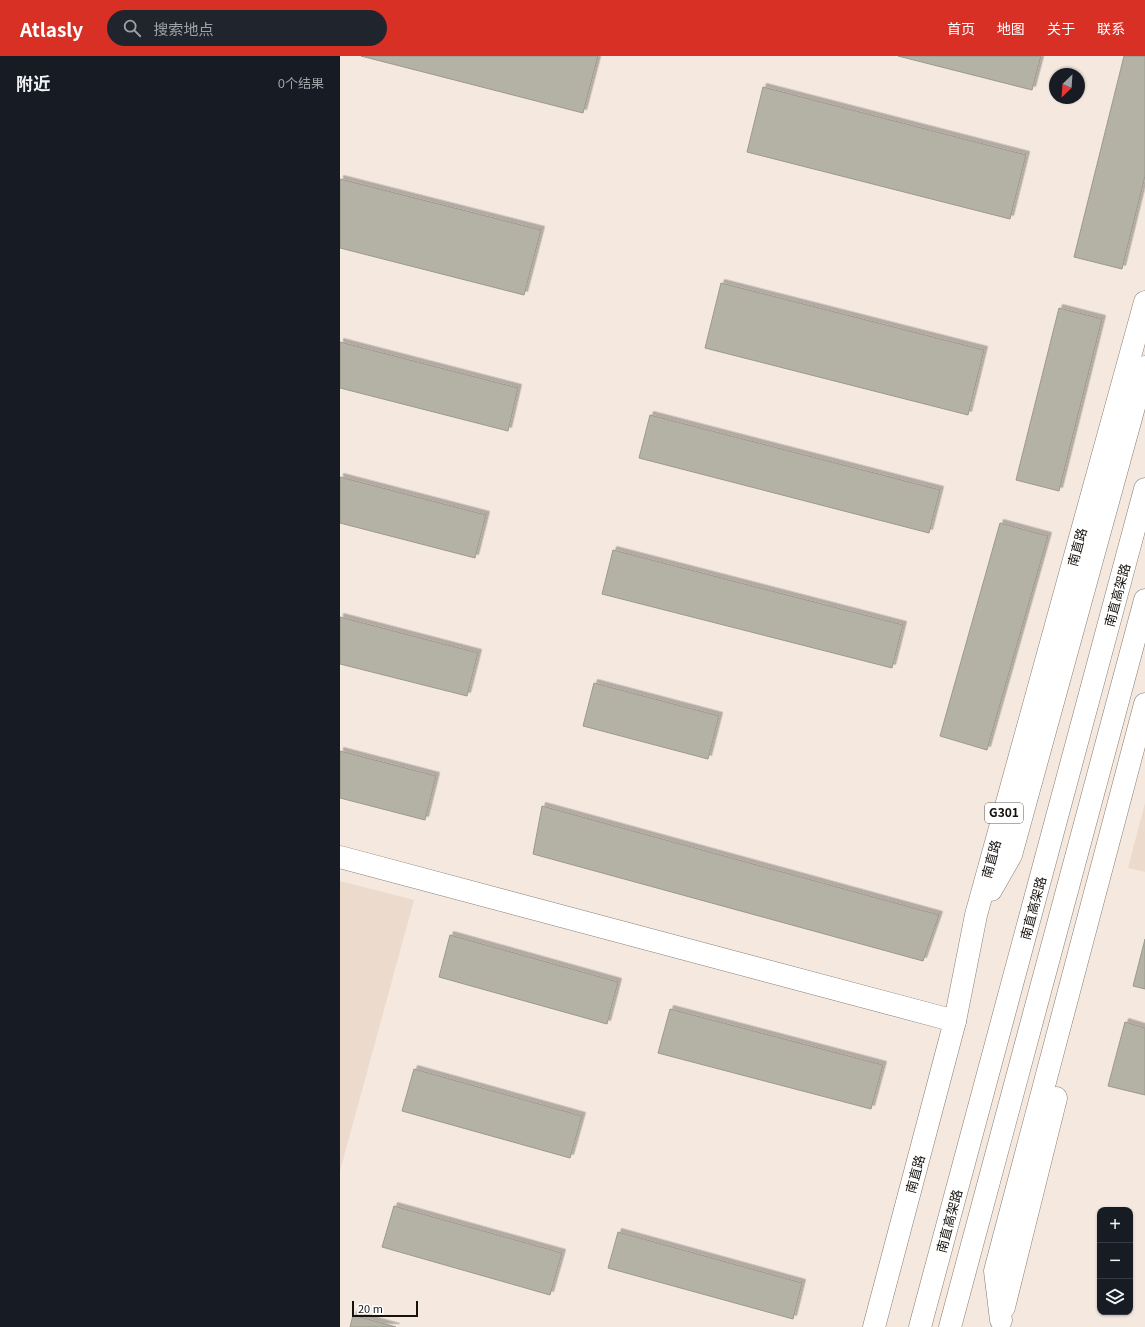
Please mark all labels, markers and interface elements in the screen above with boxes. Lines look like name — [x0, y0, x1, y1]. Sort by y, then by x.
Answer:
search box — [107, 10, 387, 46]
text: Atlasly — [20, 15, 83, 42]
icon: search — [121, 17, 143, 39]
text: 搜索地点 — [153, 18, 213, 39]
text: 首页 — [947, 18, 975, 38]
text: 地图 — [997, 18, 1025, 38]
text: 关于 — [1047, 18, 1075, 38]
text: 联系 — [1097, 18, 1125, 38]
north arrow — [1049, 68, 1085, 104]
text: 附近 — [16, 70, 50, 95]
text: 0个结果 — [278, 73, 324, 92]
street label: 南直路 — [1062, 526, 1091, 568]
street label: 南直高架路 — [1099, 561, 1134, 629]
road number: G301 — [985, 803, 1023, 823]
street label: 南直路 — [976, 838, 1005, 880]
street label: 南直高架路 — [1015, 874, 1050, 942]
street label: 南直路 — [900, 1153, 929, 1195]
street label: 南直高架路 — [931, 1187, 966, 1255]
map controls — [1097, 1207, 1133, 1315]
button: + — [1097, 1207, 1133, 1243]
button: − — [1097, 1243, 1133, 1279]
button: layers — [1097, 1279, 1133, 1315]
scale bar — [352, 1299, 418, 1318]
text: 20 m — [358, 1300, 383, 1316]

